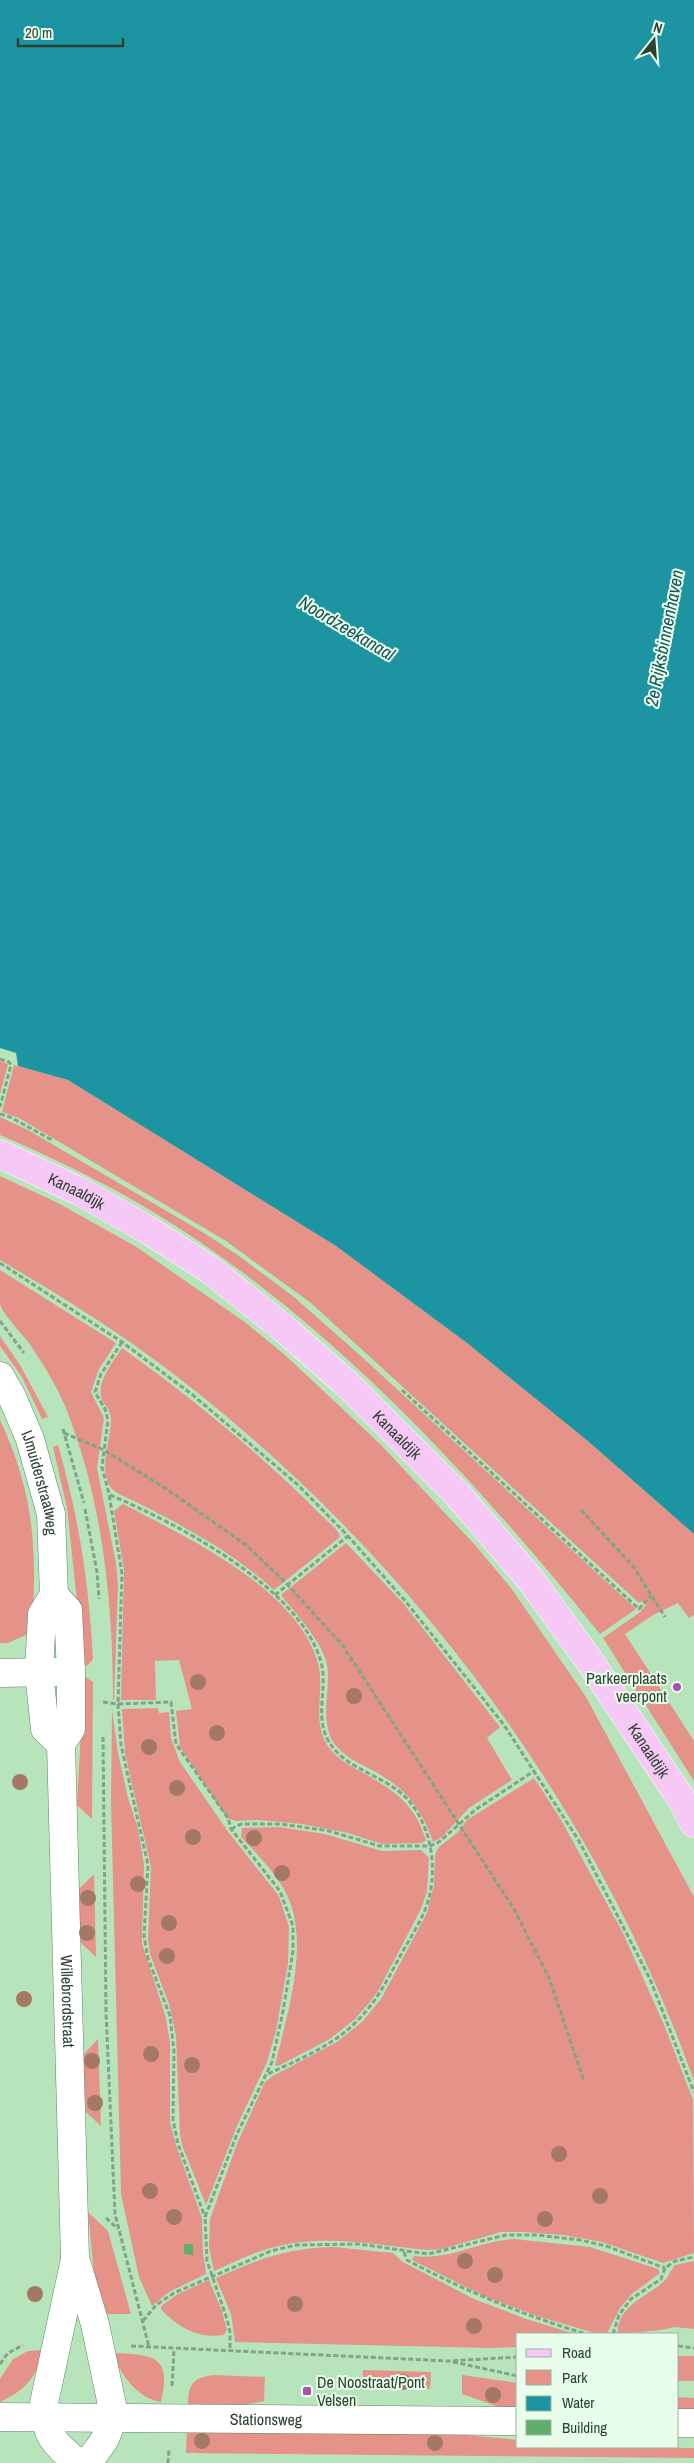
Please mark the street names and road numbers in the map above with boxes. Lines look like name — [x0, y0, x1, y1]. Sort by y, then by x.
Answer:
street label: Kanaaldijk — [45, 1167, 110, 1215]
street label: Kanaaldijk — [368, 1405, 427, 1464]
street label: IJmuiderstraatweg — [16, 1427, 63, 1536]
street label: Kanaaldijk — [623, 1719, 675, 1782]
street label: Willebrordstraat — [56, 1955, 80, 2048]
street label: Stationsweg — [230, 2408, 303, 2430]

